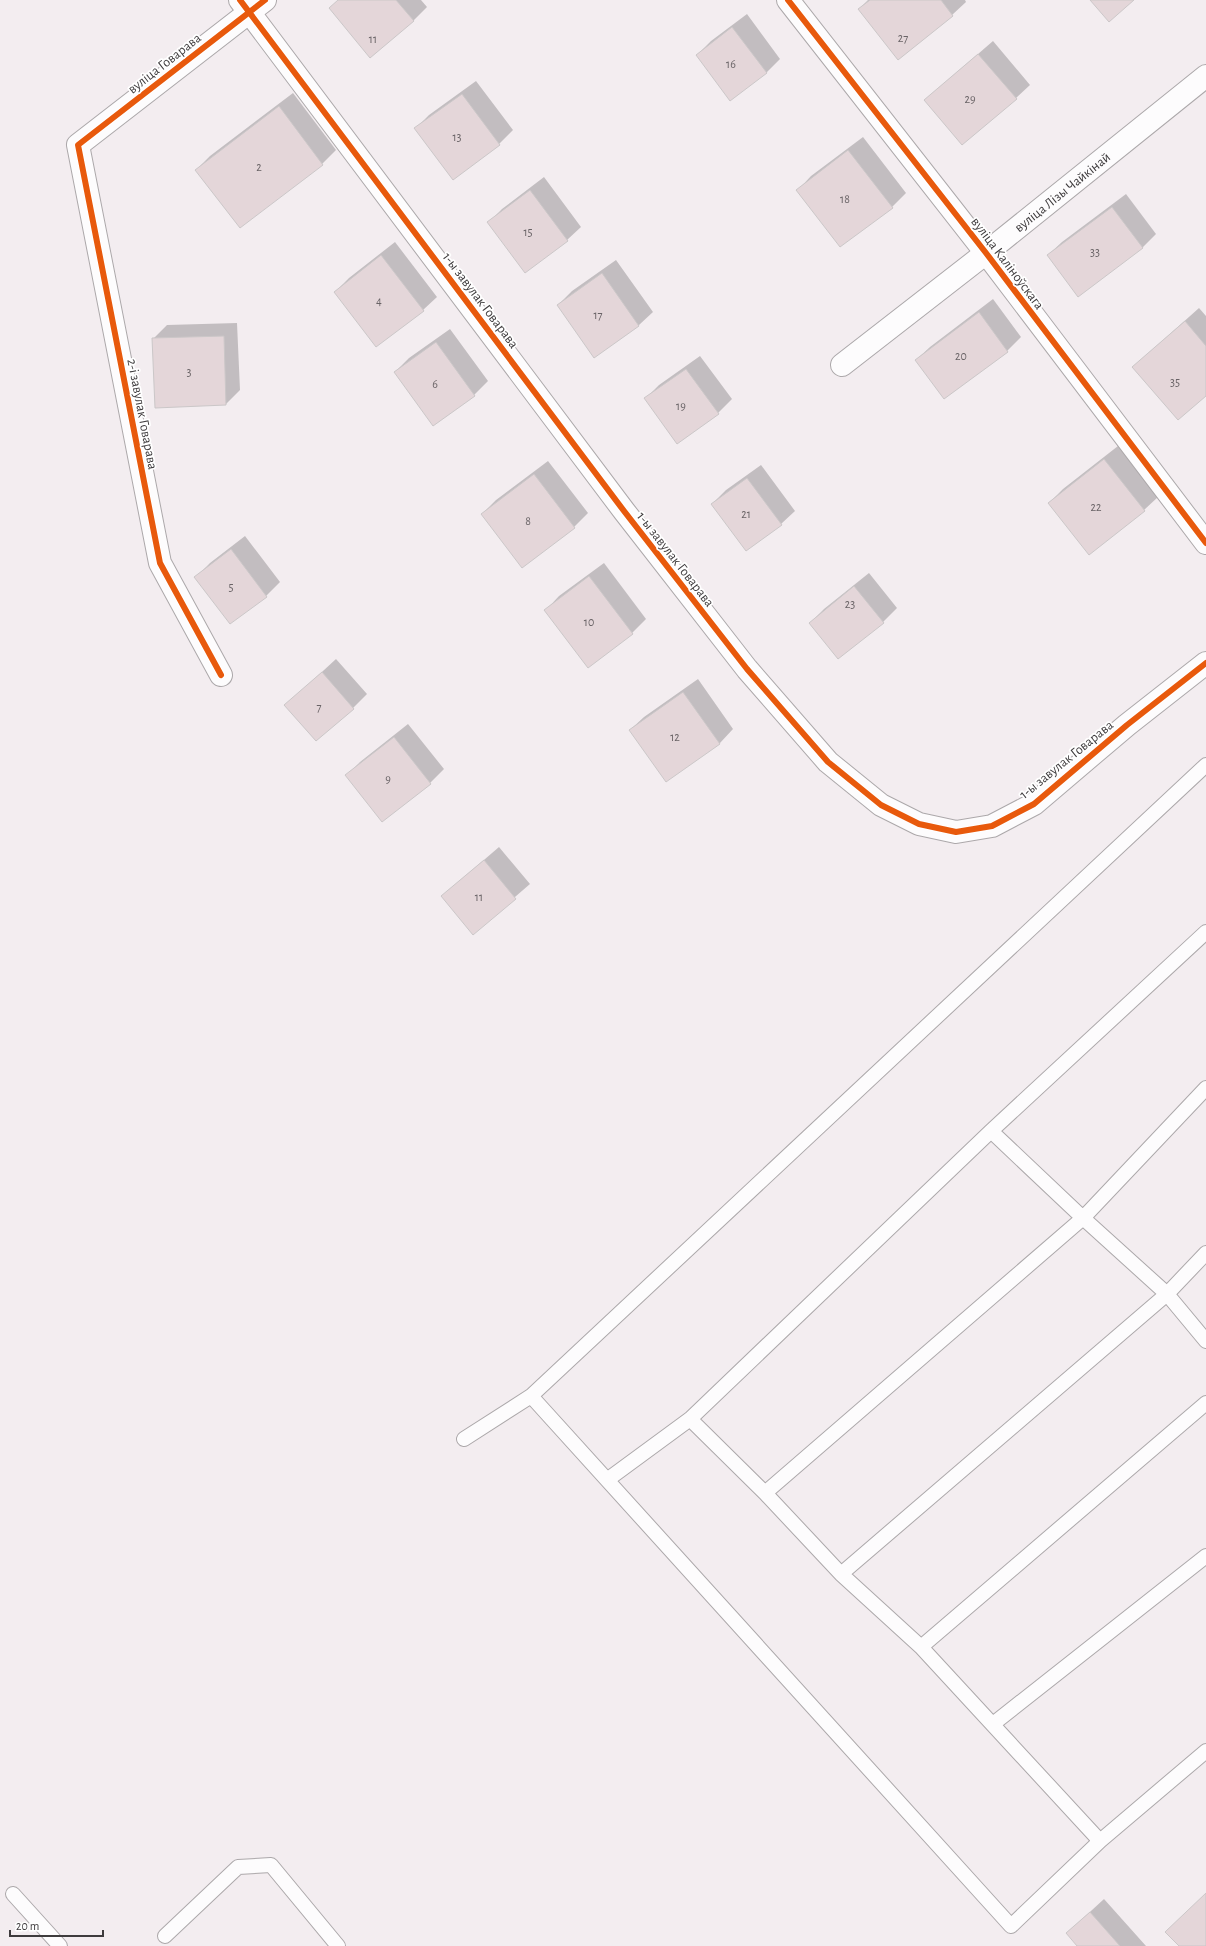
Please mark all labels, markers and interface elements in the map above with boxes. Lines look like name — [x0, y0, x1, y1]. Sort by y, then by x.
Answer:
street label: вуліца Говарава — [125, 31, 204, 97]
house number: 27 — [898, 32, 908, 44]
house number: 11 — [369, 33, 377, 45]
house number: 16 — [726, 58, 736, 70]
house number: 29 — [964, 93, 976, 105]
house number: 13 — [452, 131, 462, 143]
street label: вуліца Лізы Чайкінай — [1012, 150, 1113, 235]
house number: 2 — [256, 161, 262, 173]
house number: 18 — [840, 193, 850, 205]
street label: вуліца Каліноўскага — [968, 215, 1047, 313]
house number: 15 — [523, 226, 533, 238]
house number: 33 — [1090, 246, 1100, 258]
street label: 1-ы завулак Говарава — [440, 250, 521, 352]
house number: 4 — [376, 295, 382, 307]
house number: 17 — [593, 309, 603, 321]
house number: 20 — [955, 350, 967, 362]
street label: 2-і завулак Говарава — [124, 358, 160, 471]
house number: 3 — [187, 366, 192, 378]
house number: 35 — [1170, 376, 1180, 388]
house number: 6 — [432, 378, 438, 390]
house number: 19 — [676, 400, 686, 412]
house number: 22 — [1091, 501, 1102, 513]
house number: 21 — [741, 508, 751, 520]
street label: 1-ы завулак Говарава — [634, 510, 717, 610]
house number: 8 — [525, 515, 531, 527]
house number: 5 — [228, 581, 234, 593]
house number: 23 — [845, 598, 855, 610]
house number: 10 — [584, 616, 594, 628]
house number: 7 — [316, 701, 322, 713]
street label: 1-ы завулак Говарава — [1017, 717, 1117, 802]
house number: 12 — [670, 731, 680, 743]
house number: 9 — [385, 773, 391, 785]
house number: 11 — [475, 891, 483, 903]
scale bar — [10, 1912, 103, 1938]
text: 20 m — [16, 1920, 39, 1932]

